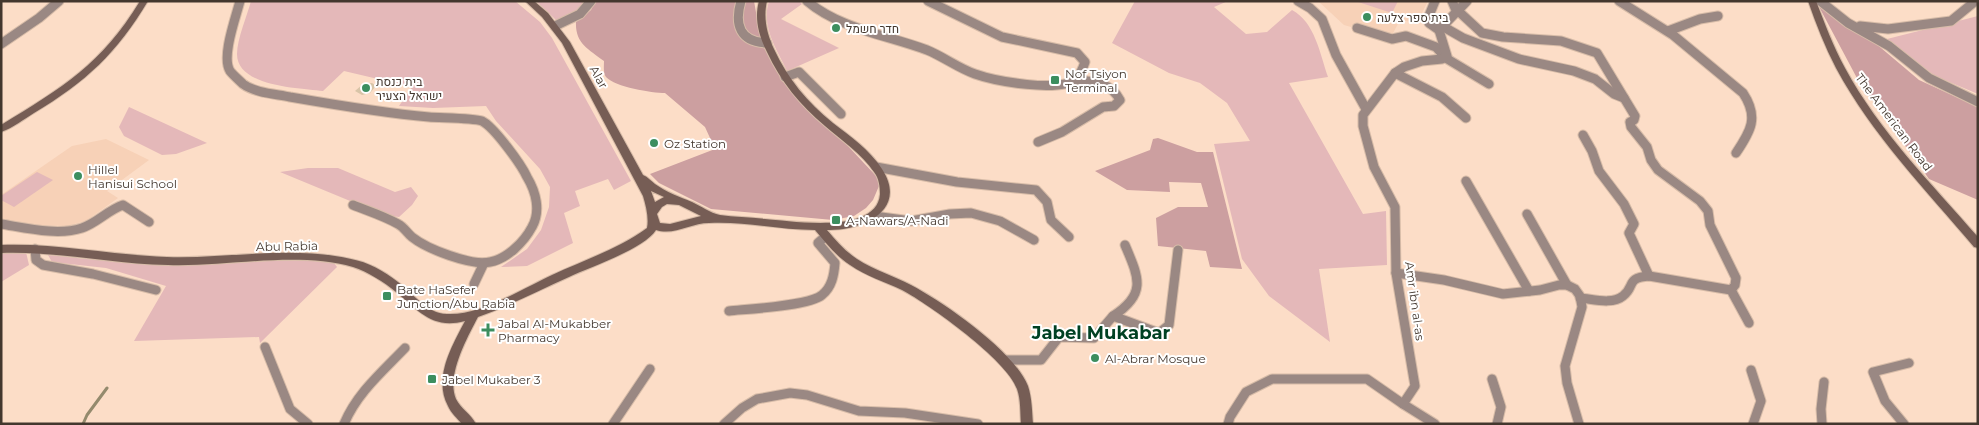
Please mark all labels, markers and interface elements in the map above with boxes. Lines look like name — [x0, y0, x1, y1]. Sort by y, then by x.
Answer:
place label: בית ספר צלעה — [1377, 10, 1449, 25]
marker: בית ספר צלעה — [1361, 11, 1373, 23]
place label: חדר חשמל — [846, 21, 899, 36]
marker: חדר חשמל — [830, 22, 842, 34]
street label: Alar — [587, 63, 611, 91]
place label: Nof Tsiyon Terminal — [1065, 66, 1127, 95]
street label: The American Road — [1852, 70, 1936, 174]
place label: בית כנסת ישראל הצעיר — [376, 74, 442, 103]
marker: Nof Tsiyon Terminal — [1049, 74, 1061, 86]
marker: בית כנסת ישראל הצעיר — [360, 82, 372, 94]
place label: Oz Station — [664, 136, 726, 151]
marker: Oz Station — [648, 137, 660, 149]
place label: Hillel Hanisui School — [88, 162, 177, 191]
marker: Hillel Hanisui School — [72, 170, 84, 182]
place label: A-Nawars/A-Nadi — [846, 213, 949, 228]
marker: A-Nawars/A-Nadi — [830, 214, 842, 226]
street label: Abu Rabia — [256, 238, 318, 254]
street label: Amr ibn al-as — [1402, 260, 1428, 342]
place label: Bate HaSefer Junction/Abu Rabia — [396, 282, 515, 311]
marker: Bate HaSefer Junction/Abu Rabia — [381, 290, 393, 302]
place label: Jabal Al-Mukabber Pharmacy — [497, 316, 611, 345]
district label: Jabel Mukabar — [1031, 322, 1171, 344]
marker: Jabal Al-Mukabber Pharmacy — [482, 324, 494, 336]
place label: Al-Abrar Mosque — [1105, 351, 1206, 366]
marker: Al-Abrar Mosque — [1089, 352, 1101, 364]
place label: Jabel Mukaber 3 — [441, 372, 541, 387]
marker: Jabel Mukaber 3 — [426, 373, 438, 385]

